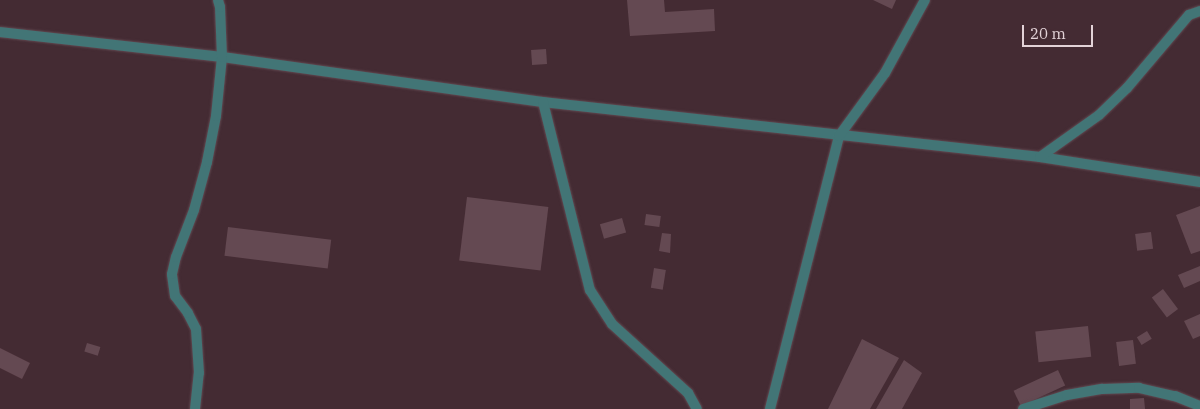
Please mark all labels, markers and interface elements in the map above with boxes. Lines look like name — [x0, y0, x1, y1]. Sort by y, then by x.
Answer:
scale bar — [1025, 15, 1096, 47]
text: 20 m — [1030, 24, 1066, 43]

